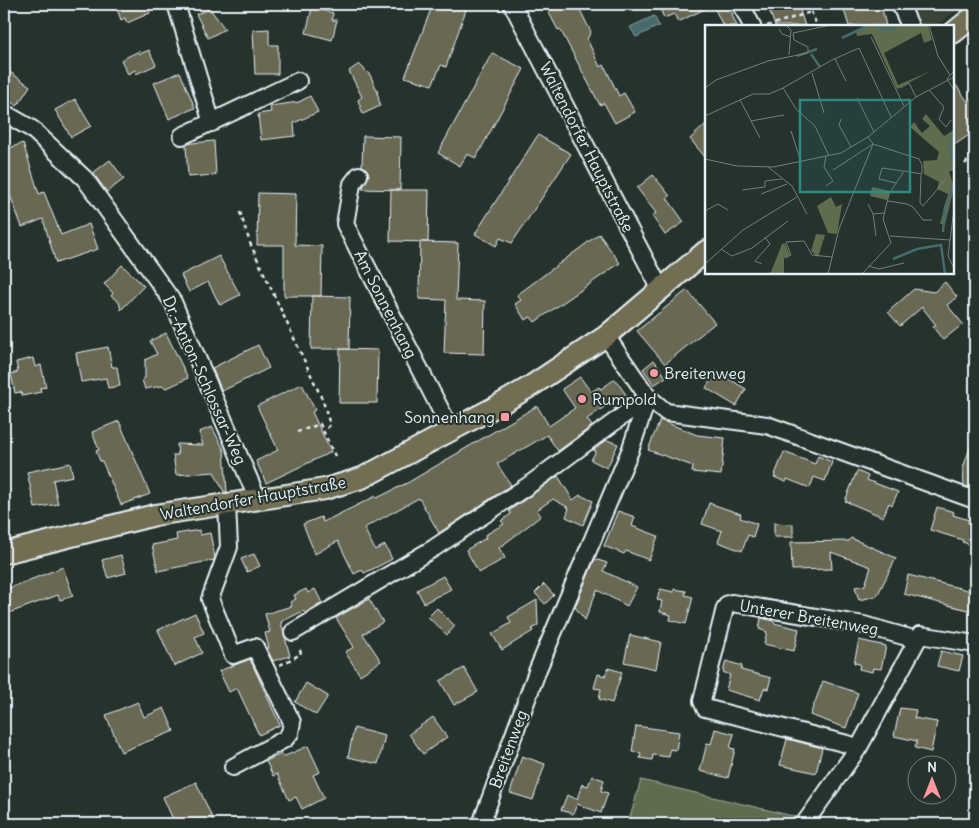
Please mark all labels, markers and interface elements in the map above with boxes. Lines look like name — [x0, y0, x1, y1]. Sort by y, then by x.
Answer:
inset map — [705, 25, 954, 274]
street label: Waltendorfer Hauptstraße — [535, 59, 639, 235]
street label: Am Sonnenhang — [350, 246, 422, 362]
street label: Dr.-Anton-Schlossar-Weg — [159, 293, 251, 467]
place label: Breitenweg — [664, 363, 746, 383]
marker: Breitenweg — [648, 367, 660, 379]
place label: Rumpold — [592, 389, 657, 409]
marker: Rumpold — [576, 393, 588, 405]
place label: Sonnenhang — [404, 407, 495, 427]
marker: Sonnenhang — [499, 411, 511, 423]
street label: Waltendorfer Hauptstraße — [159, 472, 347, 524]
street label: Unterer Breitenweg — [738, 595, 880, 639]
street label: Breitenweg — [485, 707, 531, 791]
north arrow — [906, 756, 956, 806]
text: N — [927, 758, 937, 776]

